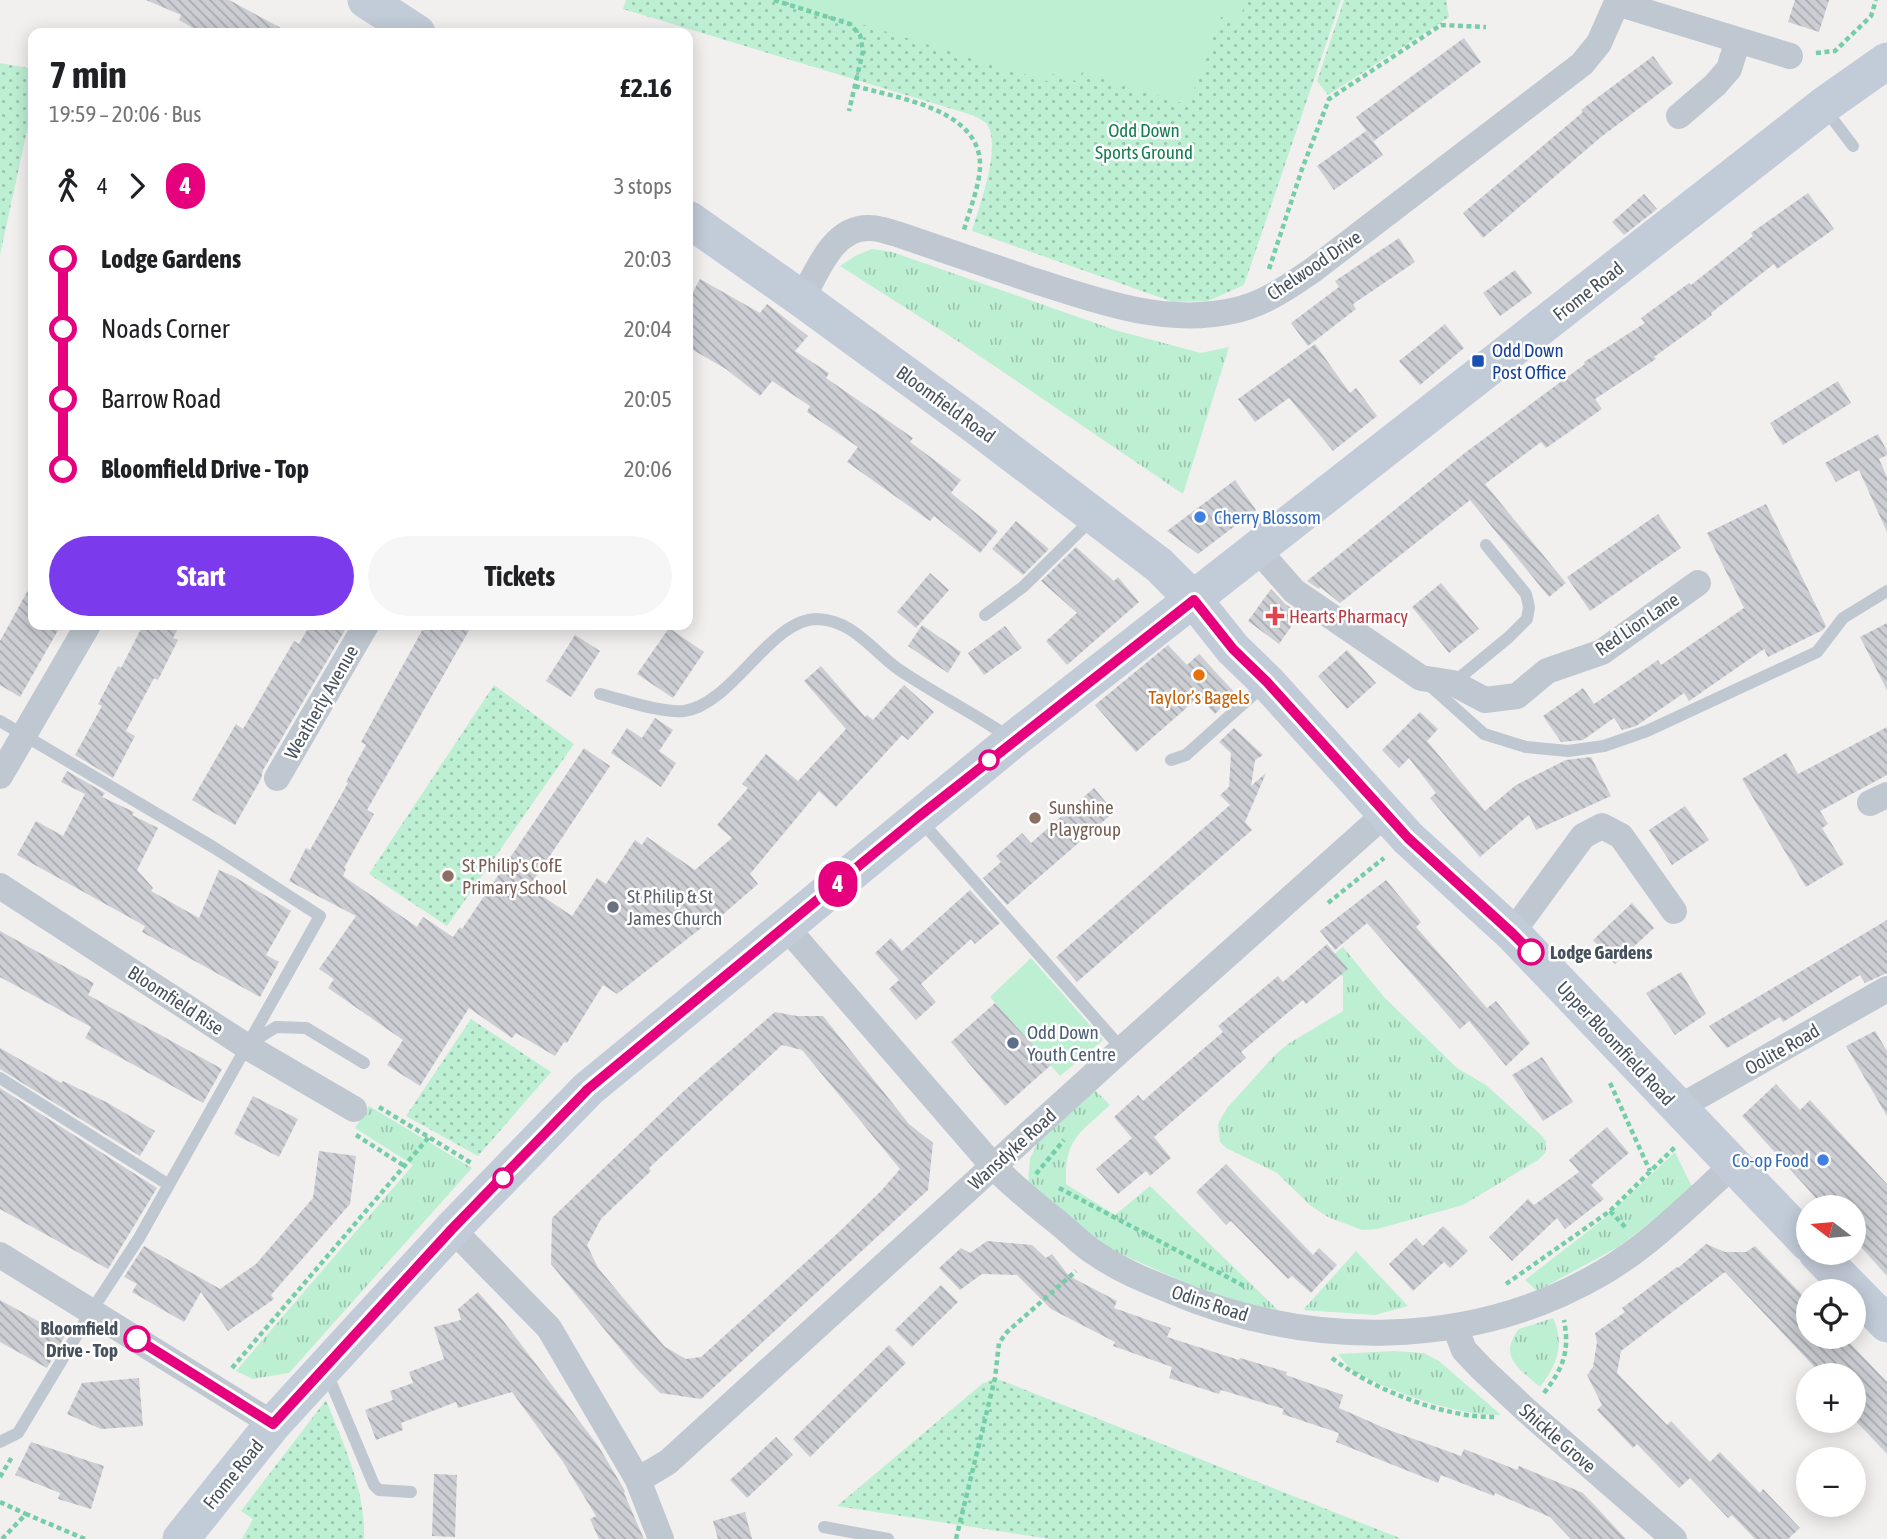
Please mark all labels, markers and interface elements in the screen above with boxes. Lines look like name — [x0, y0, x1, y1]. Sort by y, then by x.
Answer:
text: 7 min — [49, 53, 127, 96]
text: £2.16 — [620, 73, 672, 103]
text: 19:59 – 20:06 · Bus — [49, 101, 201, 127]
park label: Odd Down Sports Ground — [1095, 119, 1193, 163]
icon: walk — [49, 167, 87, 205]
icon: forward — [118, 167, 156, 205]
text: 4 — [180, 172, 191, 199]
text: 4 — [97, 173, 108, 199]
text: 3 stops — [614, 173, 672, 199]
street label: Chelwood Drive — [1263, 225, 1365, 305]
text: Lodge Gardens — [101, 244, 241, 274]
text: 20:03 — [624, 246, 672, 272]
street label: Frome Road — [1549, 257, 1627, 325]
text: Noads Corner — [101, 314, 229, 344]
text: 20:04 — [624, 316, 672, 342]
place label: Odd Down Post Office — [1492, 339, 1566, 383]
marker: Odd Down Post Office — [1470, 353, 1486, 369]
street label: Bloomfield Road — [892, 361, 1000, 447]
text: Barrow Road — [101, 384, 221, 414]
text: 20:05 — [624, 386, 672, 412]
text: Bloomfield Drive - Top — [101, 454, 309, 484]
text: 20:06 — [624, 456, 672, 482]
place label: Cherry Blossom — [1214, 506, 1321, 528]
marker: Cherry Blossom — [1192, 509, 1208, 525]
button: Start — [49, 536, 354, 616]
button: Tickets — [368, 536, 672, 616]
street label: Red Lion Lane — [1591, 588, 1683, 660]
place label: Hearts Pharmacy — [1289, 605, 1408, 627]
marker: Hearts Pharmacy — [1267, 608, 1283, 624]
street label: Weatherly Avenue — [280, 641, 362, 763]
marker: Taylor’s Bagels — [1191, 667, 1207, 683]
place label: Taylor’s Bagels — [1148, 686, 1250, 708]
unlabelled marker — [979, 750, 999, 770]
place label: Sunshine Playgroup — [1049, 796, 1121, 840]
marker: Sunshine Playgroup — [1027, 810, 1043, 826]
place label: St Philip's CofE Primary School — [462, 854, 567, 898]
line badge: 4 — [815, 861, 861, 907]
marker: St Philip's CofE Primary School — [440, 868, 456, 884]
text: 4 — [832, 870, 844, 897]
place label: St Philip & St James Church — [627, 885, 722, 929]
marker: St Philip & St James Church — [605, 899, 621, 915]
marker: Lodge Gardens — [1518, 939, 1544, 965]
place label: Lodge Gardens — [1550, 941, 1653, 963]
street label: Bloomfield Rise — [124, 961, 228, 1039]
street label: Upper Bloomfield Road — [1553, 976, 1679, 1110]
street label: Oolite Road — [1741, 1019, 1823, 1079]
place label: Odd Down Youth Centre — [1027, 1021, 1116, 1065]
marker: Odd Down Youth Centre — [1005, 1035, 1021, 1051]
street label: Wansdyke Road — [964, 1104, 1060, 1194]
place label: Co-op Food — [1732, 1149, 1809, 1171]
marker: Co-op Food — [1815, 1152, 1831, 1168]
unlabelled marker — [493, 1168, 513, 1188]
north arrow — [1796, 1195, 1866, 1265]
map controls — [1796, 1195, 1866, 1517]
button: locate — [1796, 1279, 1866, 1349]
street label: Odins Road — [1169, 1280, 1251, 1326]
place label: Bloomfield Drive - Top — [41, 1317, 118, 1361]
marker: Bloomfield Drive - Top — [124, 1326, 150, 1352]
button: + — [1796, 1363, 1866, 1433]
street label: Shickle Grove — [1515, 1399, 1601, 1477]
street label: Frome Road — [198, 1435, 268, 1513]
button: − — [1796, 1447, 1866, 1517]

